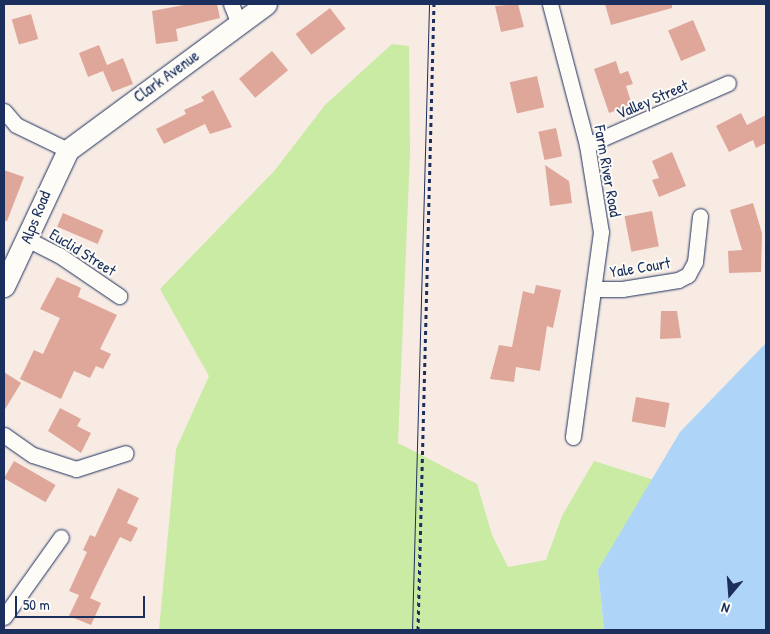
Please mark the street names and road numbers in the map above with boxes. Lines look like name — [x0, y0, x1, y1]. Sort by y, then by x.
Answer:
street label: Clark Avenue — [129, 46, 203, 106]
street label: Valley Street — [613, 75, 691, 123]
street label: Farm River Road — [590, 124, 626, 218]
street label: Alps Road — [16, 188, 54, 246]
street label: Euclid Street — [46, 224, 120, 280]
street label: Yale Court — [608, 253, 672, 281]

